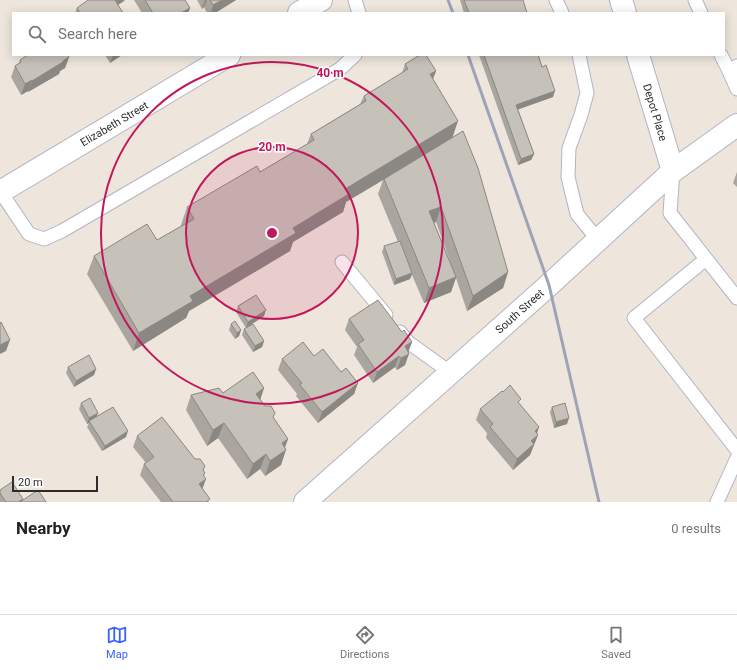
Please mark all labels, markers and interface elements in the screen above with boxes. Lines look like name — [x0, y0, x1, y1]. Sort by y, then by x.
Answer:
search box — [12, 12, 725, 56]
icon: search — [26, 23, 48, 45]
text: Search here — [58, 25, 137, 43]
text: 40 m — [316, 66, 344, 80]
street label: Depot Place — [641, 82, 670, 143]
street label: Elizabeth Street — [78, 98, 151, 149]
text: 20 m — [258, 140, 286, 154]
centre of rings — [265, 226, 279, 240]
street label: South Street — [493, 286, 547, 336]
scale bar — [12, 474, 98, 493]
text: 20 m — [18, 476, 43, 489]
text: Nearby — [16, 518, 71, 538]
text: 0 results — [671, 521, 721, 536]
tab: Map — [106, 624, 128, 661]
tab: Directions — [340, 624, 389, 661]
tab: Saved — [601, 624, 631, 661]

